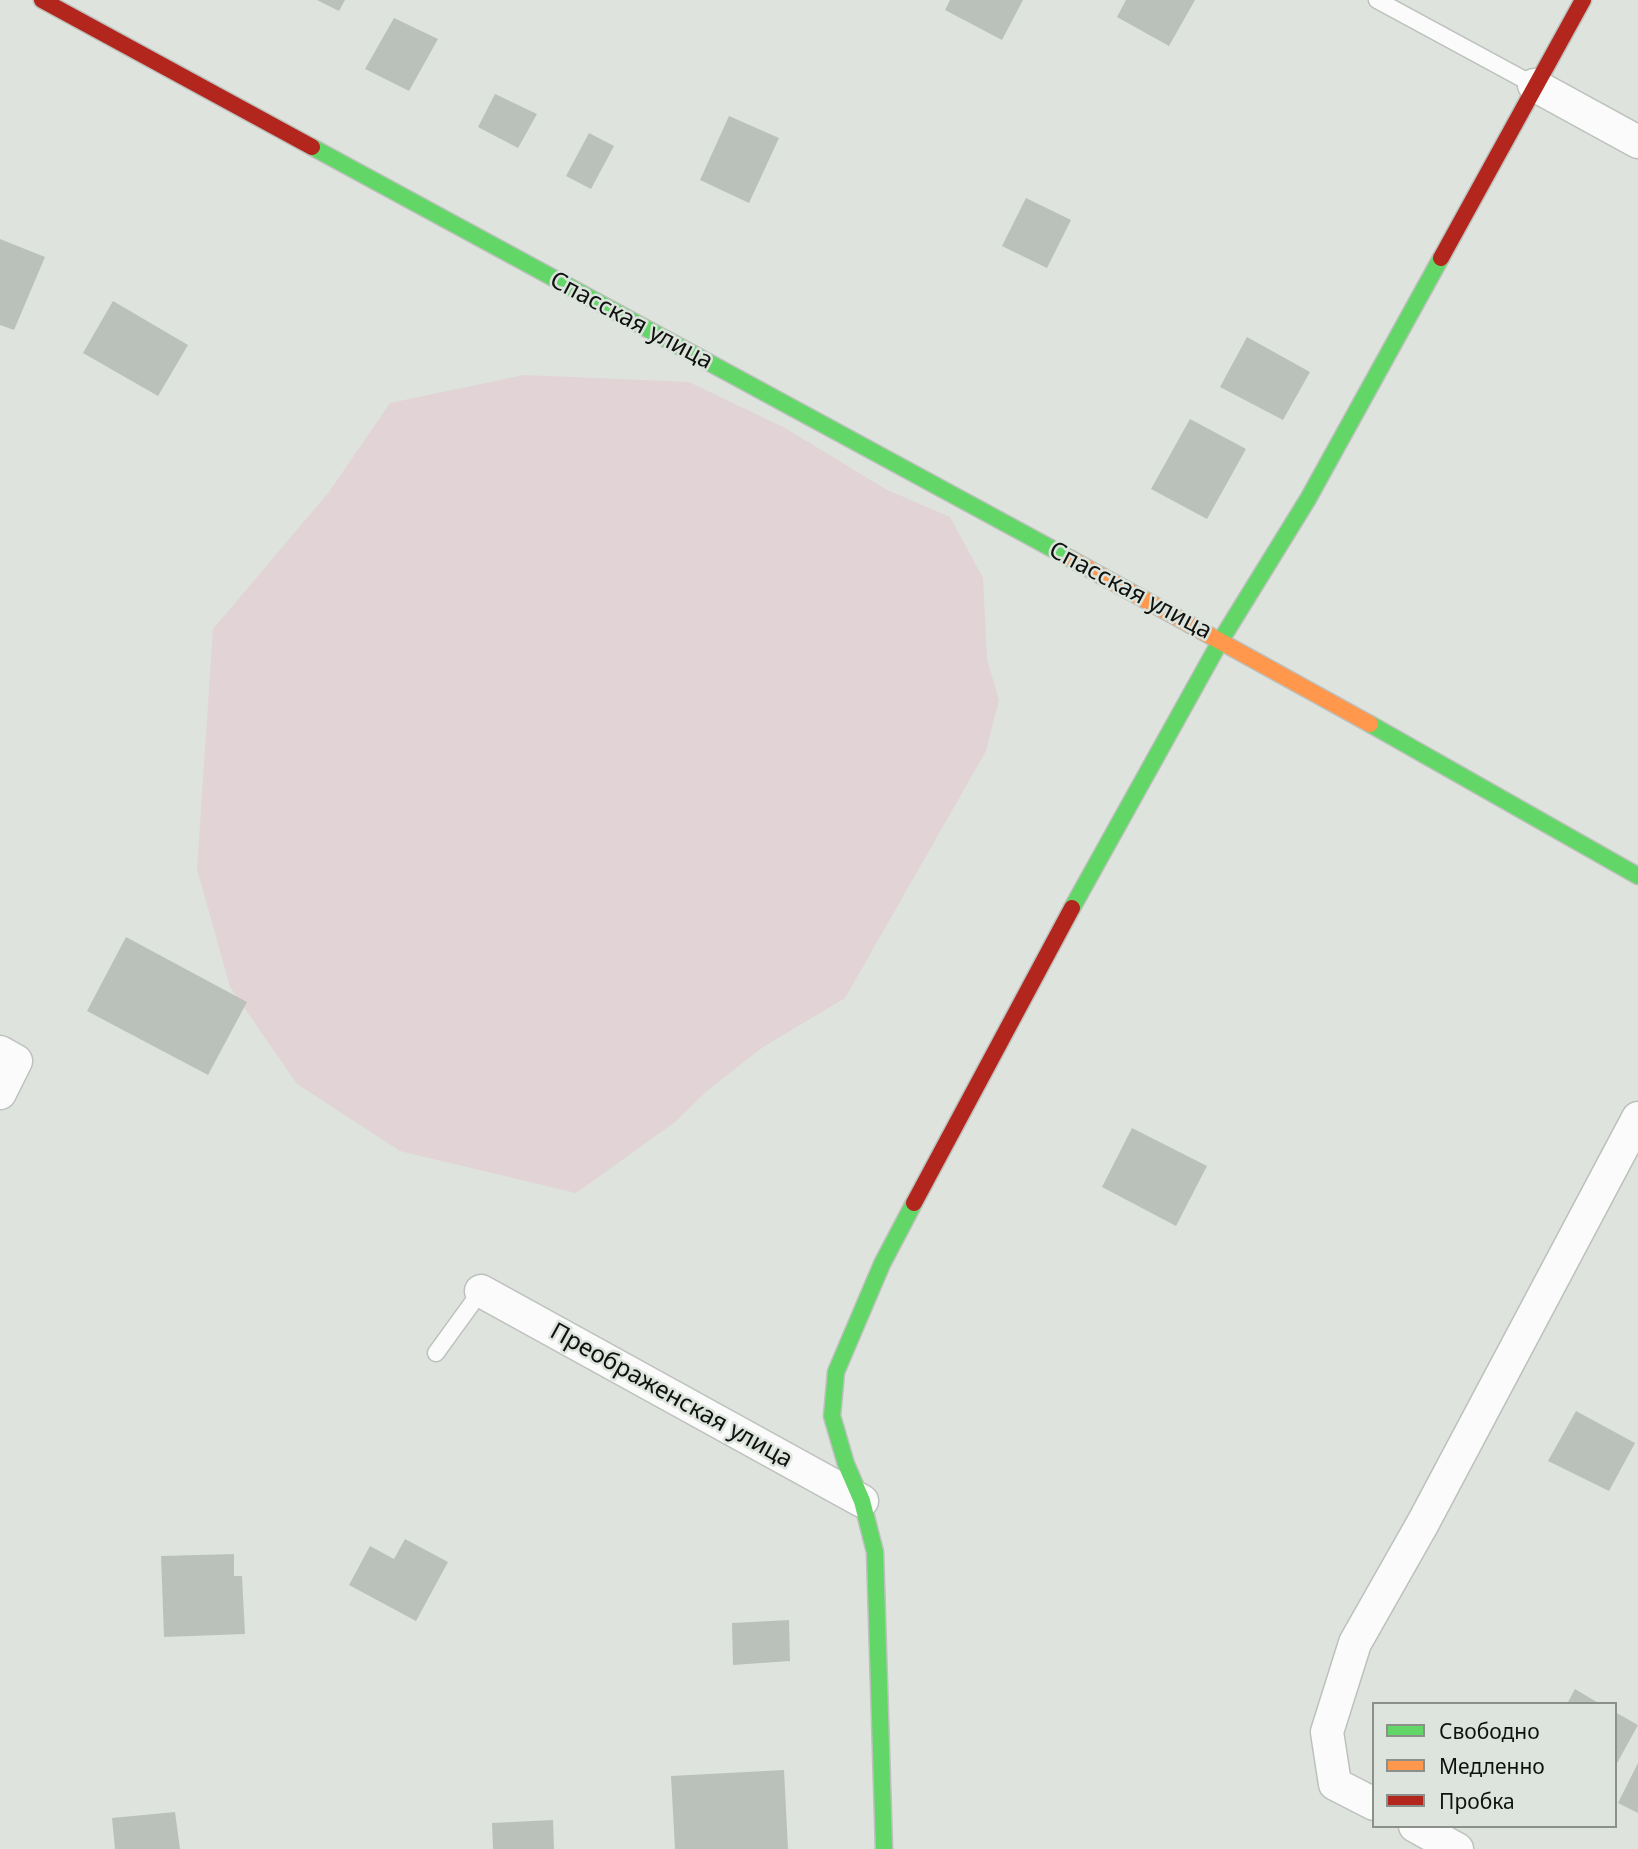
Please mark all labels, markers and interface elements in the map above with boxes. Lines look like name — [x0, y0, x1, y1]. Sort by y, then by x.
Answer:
street label: Спасская улица — [545, 266, 717, 376]
street label: Спасская улица — [1044, 536, 1216, 646]
street label: Преображенская улица — [545, 1317, 797, 1475]
legend — [1372, 1702, 1617, 1828]
text: Свободно — [1439, 1717, 1540, 1745]
text: Медленно — [1439, 1752, 1545, 1780]
text: Пробка — [1439, 1787, 1515, 1815]

